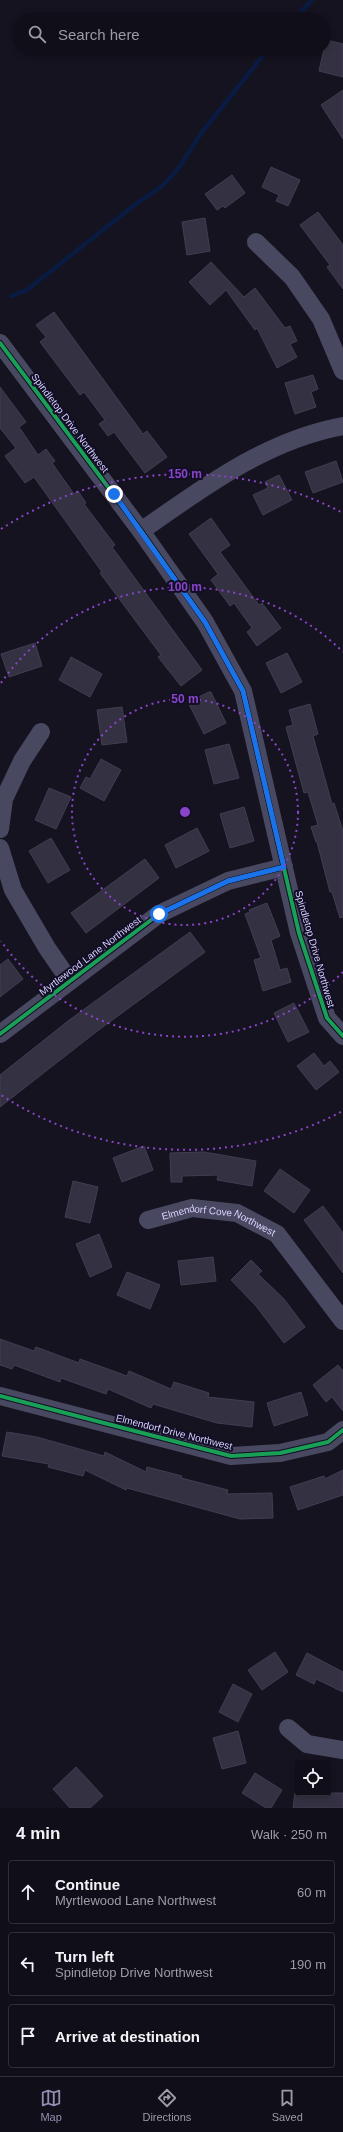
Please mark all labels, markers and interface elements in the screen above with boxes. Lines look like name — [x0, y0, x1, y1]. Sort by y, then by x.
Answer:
search box — [12, 12, 331, 56]
icon: search — [26, 23, 48, 45]
text: Search here — [58, 26, 140, 43]
street label: Spindletop Drive Northwest — [29, 371, 111, 475]
text: 150 m — [168, 467, 202, 481]
route end — [105, 485, 123, 503]
text: 100 m — [168, 580, 202, 594]
text: 50 m — [171, 692, 199, 706]
centre of rings — [178, 805, 192, 819]
street label: Spindletop Drive Northwest — [293, 889, 337, 1009]
route start — [150, 905, 168, 923]
street label: Myrtlewood Lane Northwest — [37, 914, 143, 998]
street label: Elmendorf Cove Northwest — [160, 1202, 278, 1238]
street label: Elmendorf Drive Northwest — [115, 1412, 234, 1452]
map controls — [295, 1760, 331, 1796]
button: locate — [295, 1760, 331, 1796]
text: 4 min — [16, 1824, 60, 1843]
text: Walk · 250 m — [251, 1827, 327, 1842]
text: Continue — [55, 1876, 120, 1893]
icon: ahead — [17, 1881, 39, 1903]
text: 60 m — [297, 1885, 326, 1900]
text: Myrtlewood Lane Northwest — [55, 1893, 216, 1908]
text: Turn left — [55, 1948, 114, 1965]
icon: left — [17, 1953, 39, 1975]
text: 190 m — [290, 1957, 326, 1972]
text: Spindletop Drive Northwest — [55, 1965, 213, 1980]
icon: arrive — [17, 2025, 39, 2047]
text: Arrive at destination — [55, 2028, 200, 2045]
tab: Map — [40, 2087, 62, 2123]
tab: Directions — [142, 2087, 191, 2123]
tab: Saved — [272, 2087, 303, 2123]

